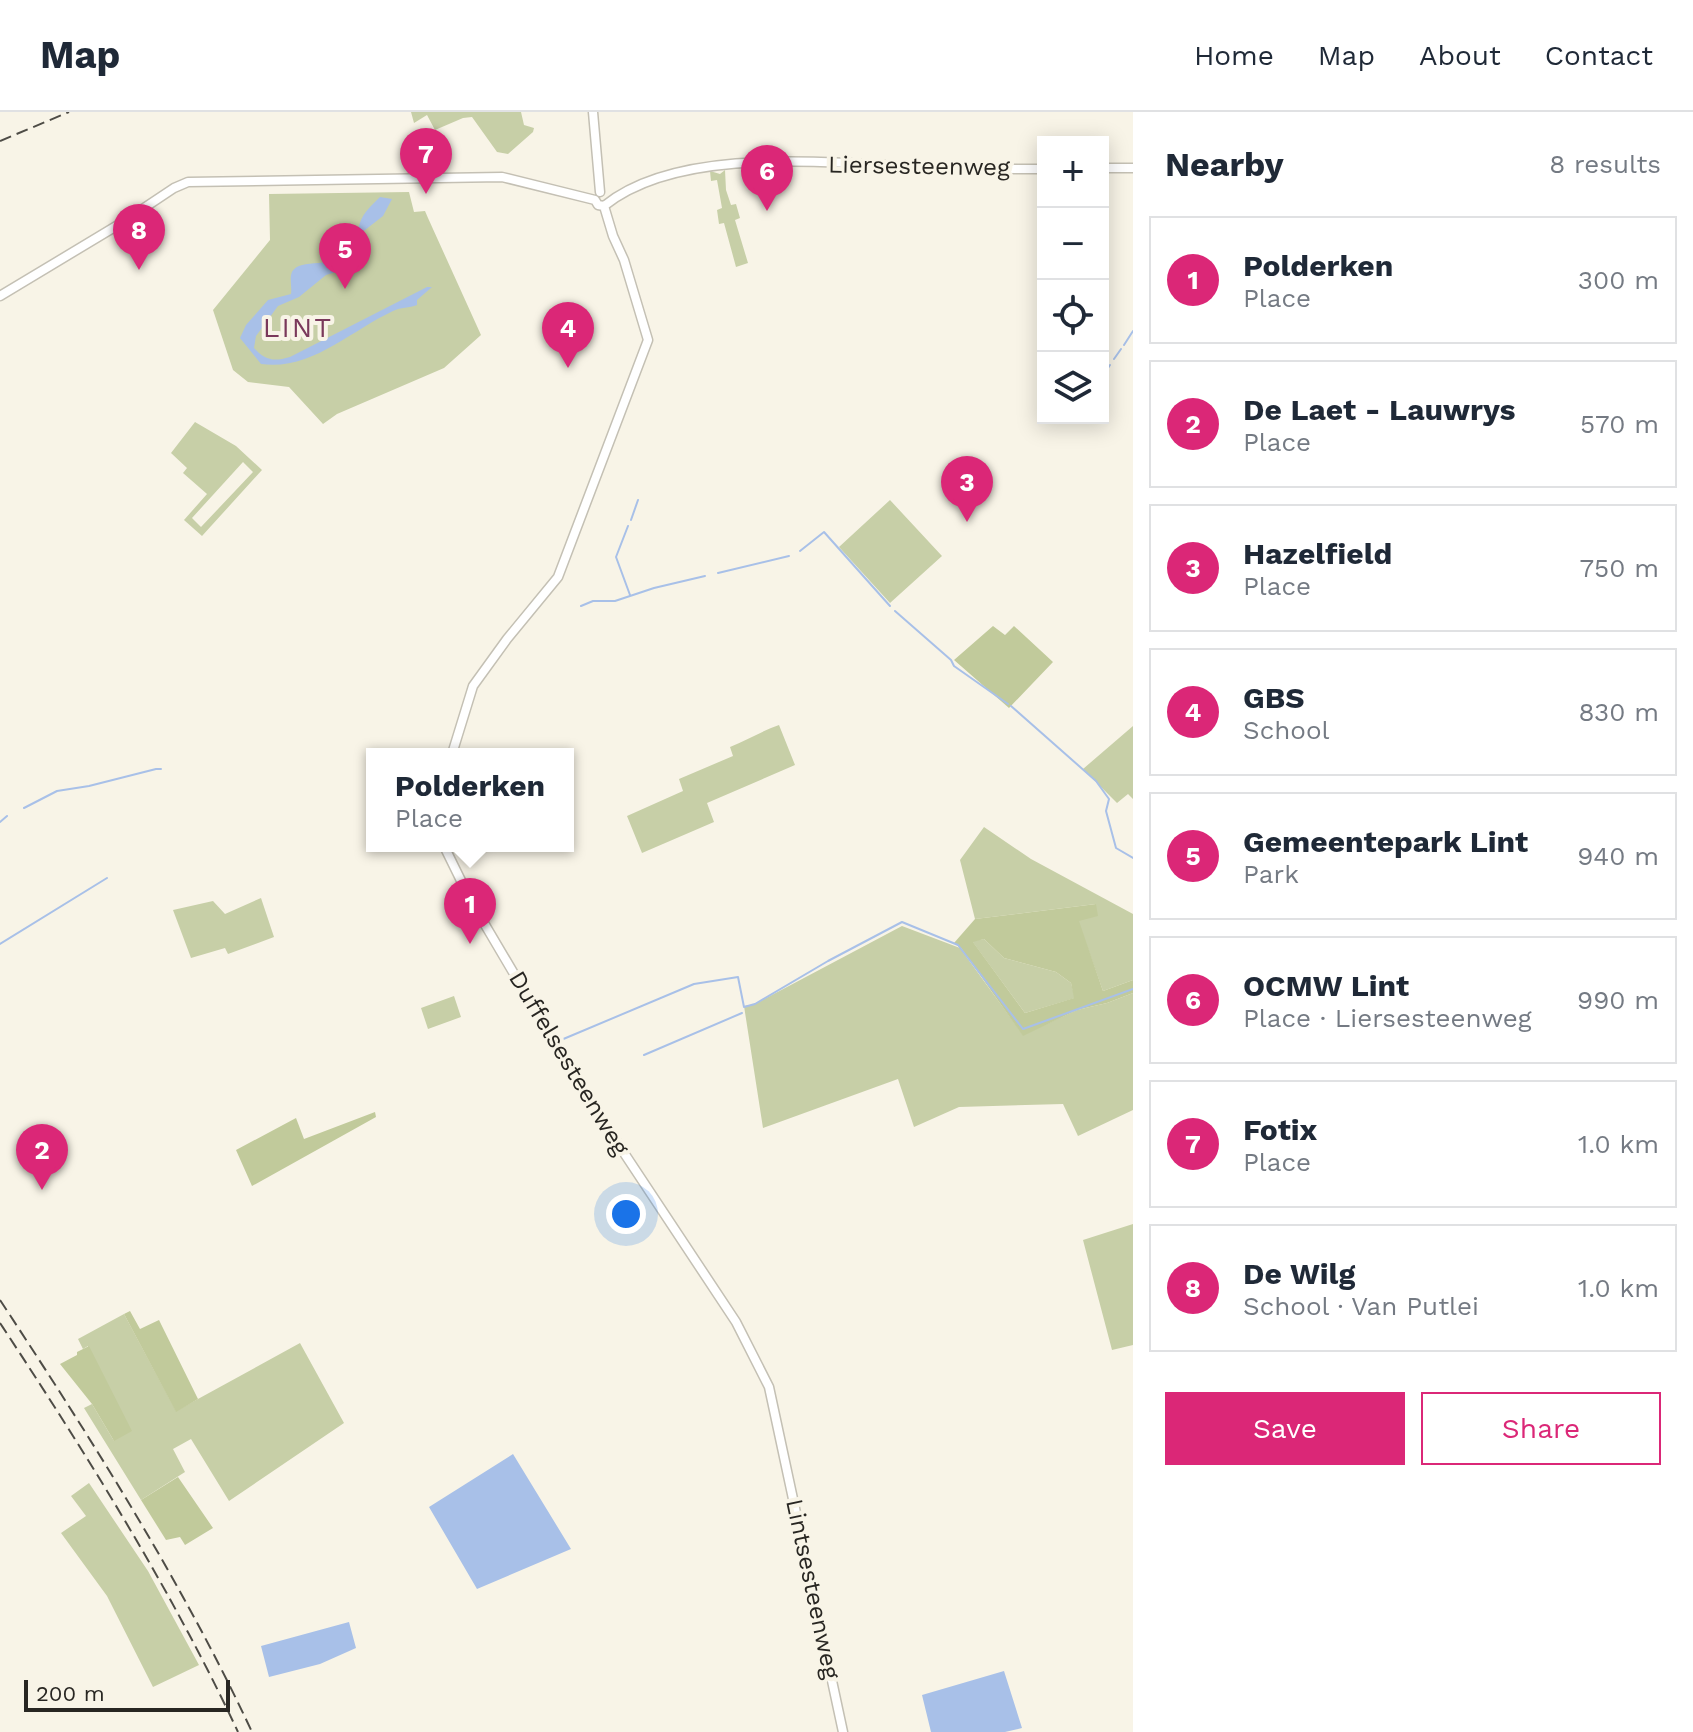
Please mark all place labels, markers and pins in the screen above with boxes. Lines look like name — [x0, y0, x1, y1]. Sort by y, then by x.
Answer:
pin: 7 — [400, 128, 452, 194]
pin: 6 — [741, 145, 793, 211]
pin: 8 — [113, 204, 165, 270]
pin: 5 — [319, 223, 371, 289]
pin: 4 — [542, 302, 594, 368]
pin: 3 — [941, 456, 993, 522]
pin: 1 — [444, 878, 496, 944]
pin: 2 — [16, 1124, 68, 1190]

